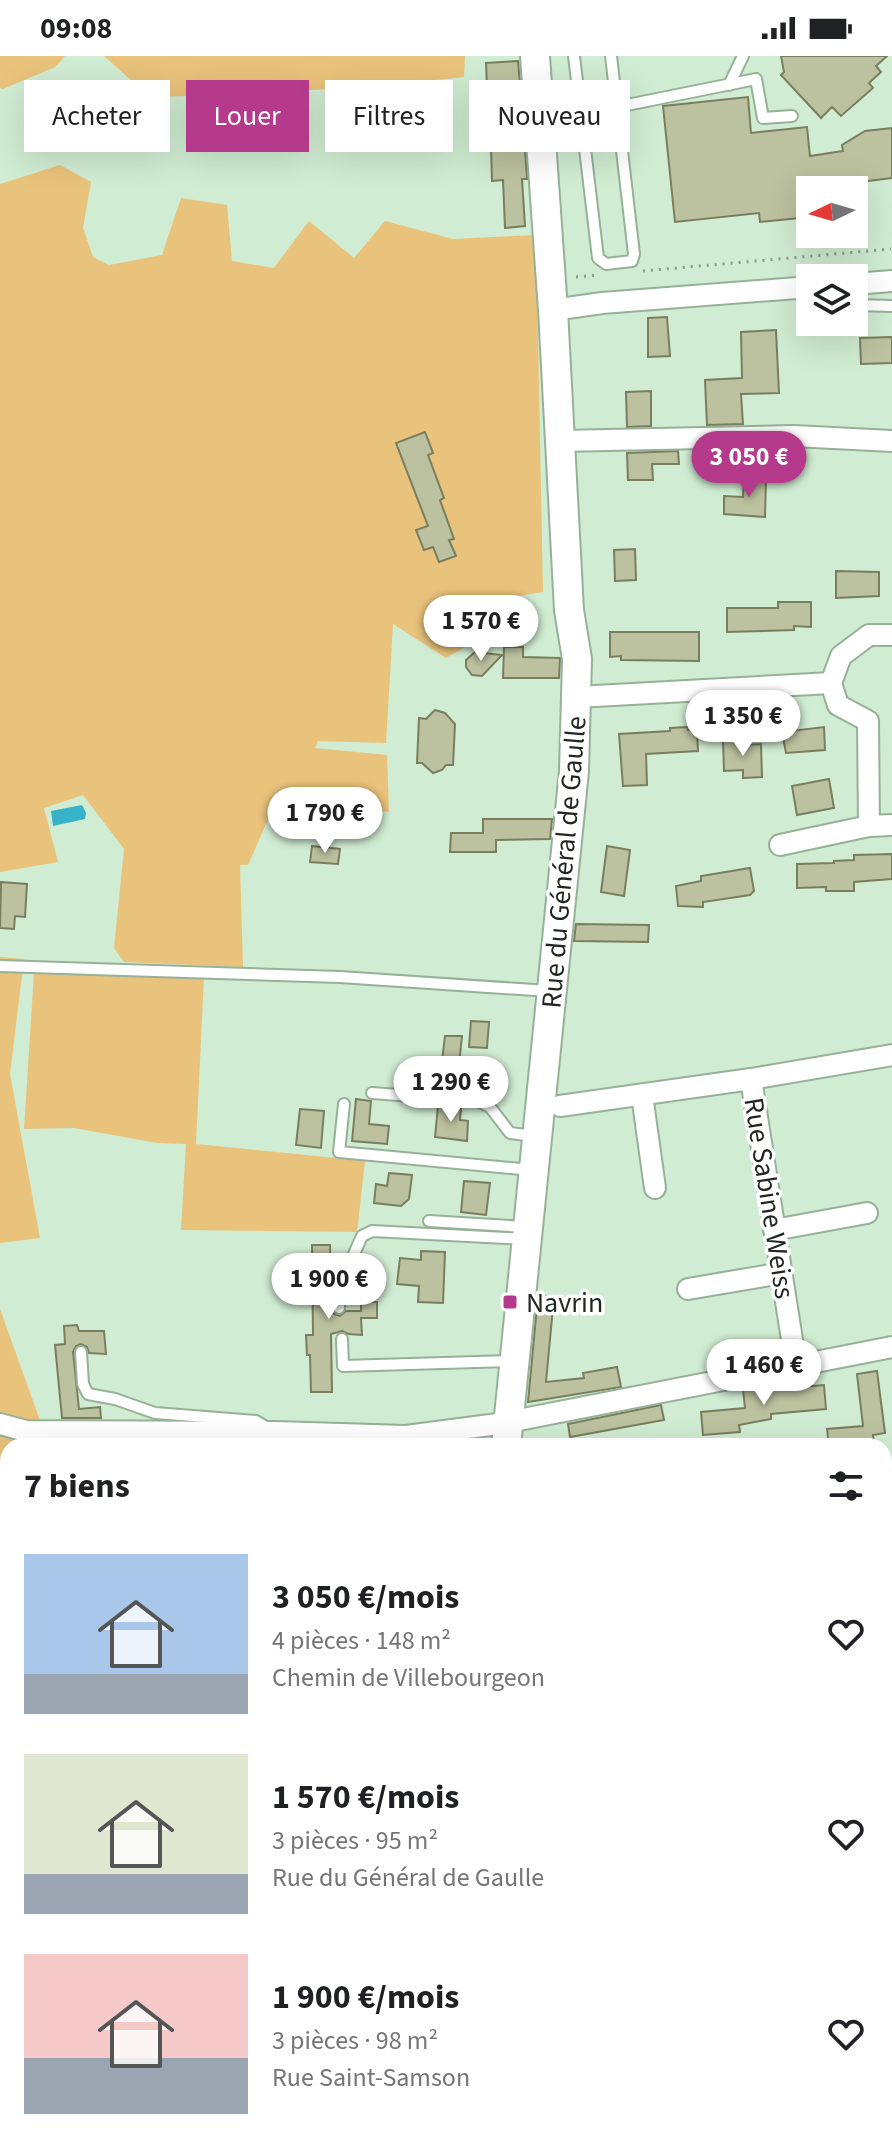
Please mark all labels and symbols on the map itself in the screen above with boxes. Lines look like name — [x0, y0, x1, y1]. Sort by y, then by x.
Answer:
north arrow — [796, 176, 868, 248]
pin: 3 050 € — [675, 431, 823, 499]
pin: 1 570 € — [407, 595, 555, 663]
pin: 1 350 € — [669, 690, 817, 758]
street label: Rue du Général de Gaulle — [531, 714, 597, 1010]
pin: 1 790 € — [251, 787, 399, 855]
pin: 1 290 € — [377, 1056, 525, 1124]
street label: Rue Sabine Weiss — [733, 1095, 805, 1302]
pin: 1 900 € — [255, 1253, 403, 1321]
place label: Navrin — [526, 1283, 603, 1323]
marker: Navrin — [501, 1293, 519, 1311]
pin: 1 460 € — [690, 1339, 838, 1407]

